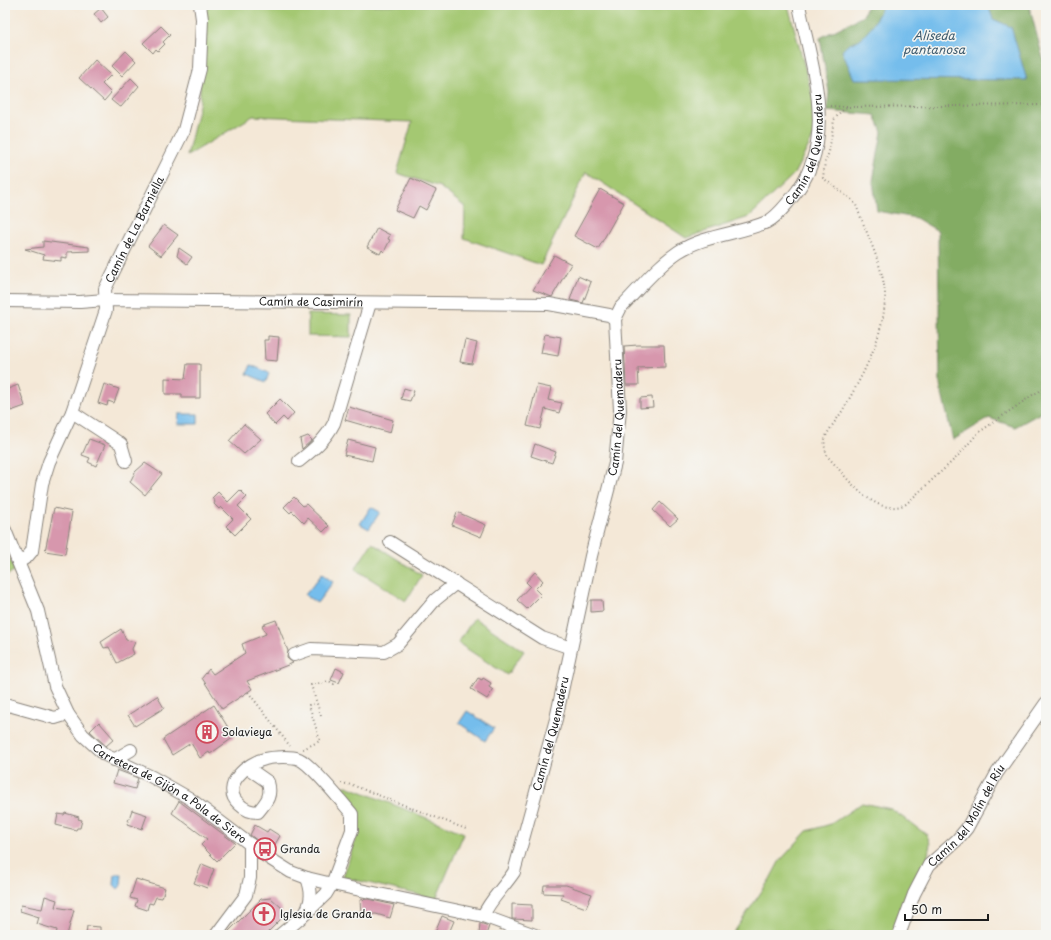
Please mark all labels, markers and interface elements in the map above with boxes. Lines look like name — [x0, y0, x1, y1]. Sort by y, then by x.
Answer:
water label: Aliseda pantanosa — [903, 26, 966, 58]
street label: Camín del Quemaderu — [780, 93, 827, 209]
street label: Camín de La Barniella — [100, 173, 168, 286]
street label: Camín de Casimirín — [259, 292, 363, 310]
street label: Camín del Quemaderu — [603, 358, 628, 478]
street label: Camín del Quemaderu — [528, 675, 573, 793]
building icon: Solavieya — [194, 719, 220, 745]
place label: Solavieya — [222, 723, 272, 740]
street label: Carretera de Gijón a Pola de Siero — [89, 739, 251, 847]
street label: Camín del Molín del Ríu — [923, 760, 1009, 871]
bus stop icon: Granda — [252, 836, 278, 862]
place label: Granda — [280, 840, 320, 857]
scale bar — [905, 896, 988, 922]
text: 50 m — [911, 900, 942, 918]
church icon: Iglesia de Granda — [251, 901, 277, 927]
place label: Iglesia de Granda — [280, 905, 372, 922]

